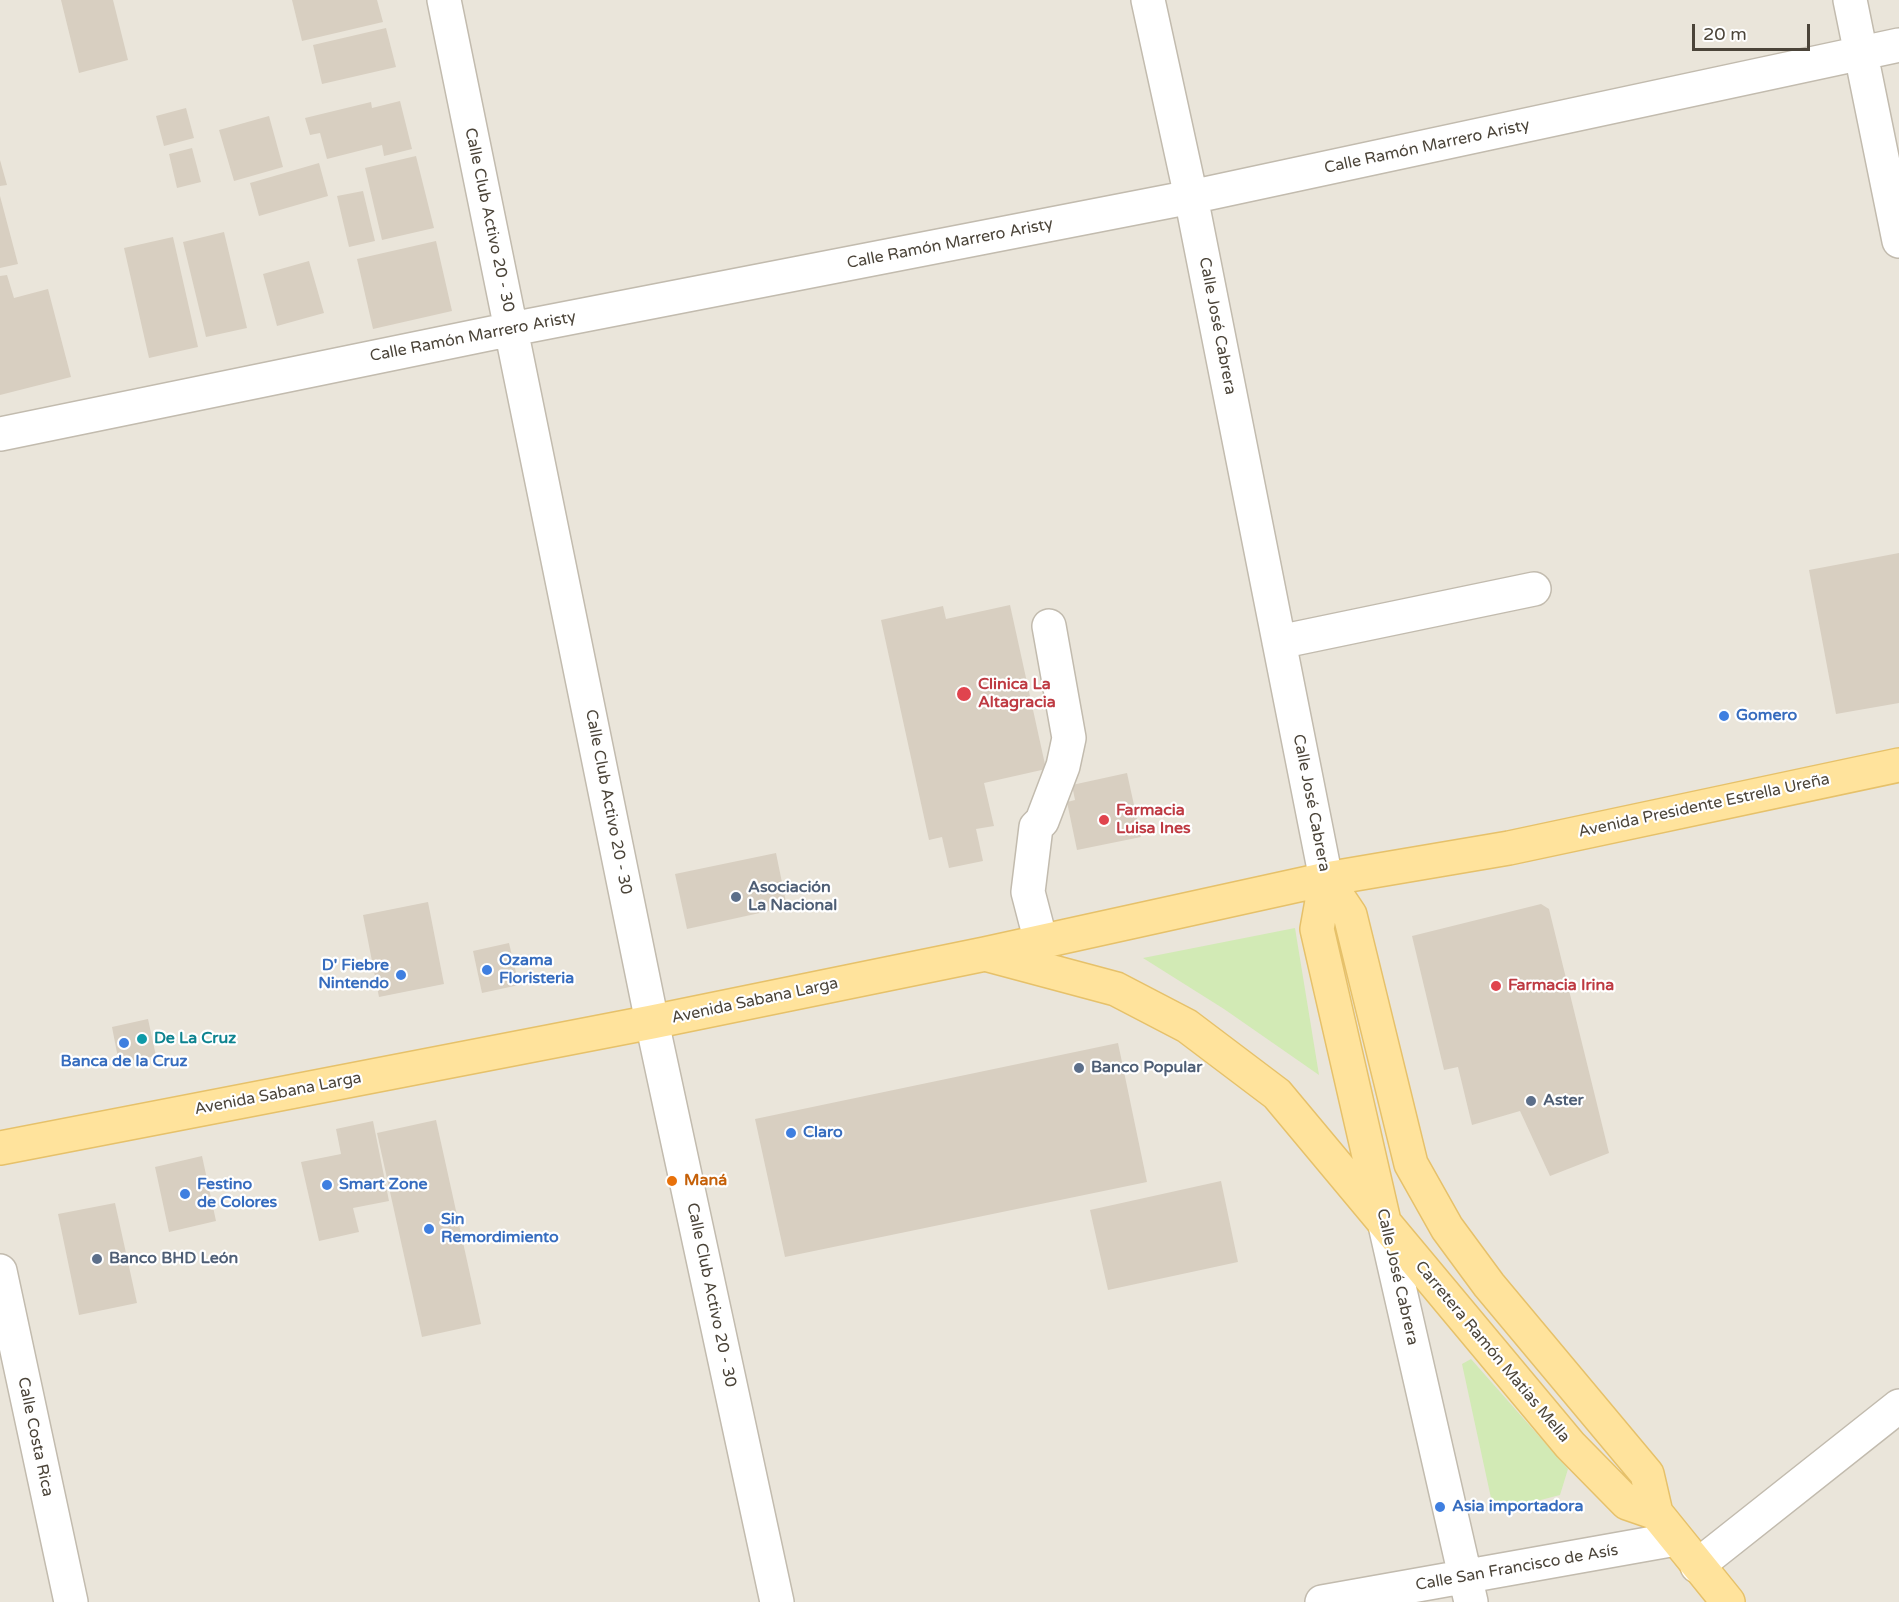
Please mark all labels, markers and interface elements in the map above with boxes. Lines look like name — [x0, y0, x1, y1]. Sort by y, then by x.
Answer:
scale bar — [1695, 12, 1814, 50]
text: 20 m — [1703, 23, 1747, 45]
street label: Calle Ramón Marrero Aristy — [1323, 116, 1531, 178]
street label: Calle Club Activo 20 - 30 — [460, 126, 518, 314]
street label: Calle Ramón Marrero Aristy — [845, 215, 1055, 273]
street label: Calle José Cabrera — [1194, 256, 1240, 396]
street label: Calle Ramón Marrero Aristy — [368, 308, 578, 366]
place label: Clinica La Altagracia — [978, 675, 1056, 713]
marker: Clinica La Altagracia — [955, 685, 973, 703]
place label: Gomero — [1736, 706, 1797, 726]
street label: Calle Club Activo 20 - 30 — [581, 708, 635, 896]
marker: Gomero — [1717, 709, 1731, 723]
street label: Calle José Cabrera — [1288, 733, 1334, 873]
street label: Avenida Presidente Estrella Ureña — [1577, 770, 1831, 842]
place label: Farmacia Luisa Ines — [1116, 801, 1191, 839]
marker: Farmacia Luisa Ines — [1097, 813, 1111, 827]
place label: Asociación La Nacional — [748, 878, 837, 916]
marker: Asociación La Nacional — [729, 890, 743, 904]
place label: Ozama Floristeria — [499, 951, 574, 989]
place label: D' Fiebre Nintendo — [318, 956, 389, 994]
marker: Ozama Floristeria — [480, 963, 494, 977]
marker: D' Fiebre Nintendo — [394, 968, 408, 982]
street label: Avenida Sabana Larga — [670, 974, 840, 1028]
place label: Farmacia Irina — [1508, 976, 1614, 996]
marker: Farmacia Irina — [1489, 979, 1503, 993]
place label: De La Cruz — [154, 1029, 236, 1049]
marker: De La Cruz — [135, 1032, 149, 1046]
marker: Banca de la Cruz — [117, 1036, 131, 1050]
place label: Banca de la Cruz — [61, 1052, 187, 1072]
place label: Banco Popular — [1091, 1058, 1202, 1078]
marker: Banco Popular — [1072, 1061, 1086, 1075]
street label: Avenida Sabana Larga — [193, 1068, 363, 1120]
place label: Aster — [1543, 1091, 1584, 1111]
marker: Aster — [1524, 1094, 1538, 1108]
place label: Claro — [803, 1123, 843, 1143]
marker: Claro — [784, 1126, 798, 1140]
place label: Maná — [684, 1171, 727, 1191]
marker: Maná — [665, 1174, 679, 1188]
place label: Festino de Colores — [197, 1175, 277, 1213]
place label: Smart Zone — [339, 1175, 428, 1195]
marker: Smart Zone — [320, 1178, 334, 1192]
marker: Festino de Colores — [178, 1187, 192, 1201]
street label: Calle Club Activo 20 - 30 — [682, 1201, 740, 1389]
street label: Calle José Cabrera — [1372, 1207, 1422, 1347]
place label: Sin Remordimiento — [441, 1210, 559, 1248]
marker: Sin Remordimiento — [422, 1222, 436, 1236]
place label: Banco BHD León — [109, 1249, 238, 1269]
marker: Banco BHD León — [90, 1252, 104, 1266]
street label: Carretera Ramón Matías Mella — [1411, 1257, 1573, 1447]
street label: Calle Costa Rica — [13, 1376, 57, 1498]
place label: Asia importadora — [1452, 1497, 1583, 1517]
marker: Asia importadora — [1433, 1500, 1447, 1514]
street label: Calle San Francisco de Asís — [1414, 1541, 1620, 1595]

